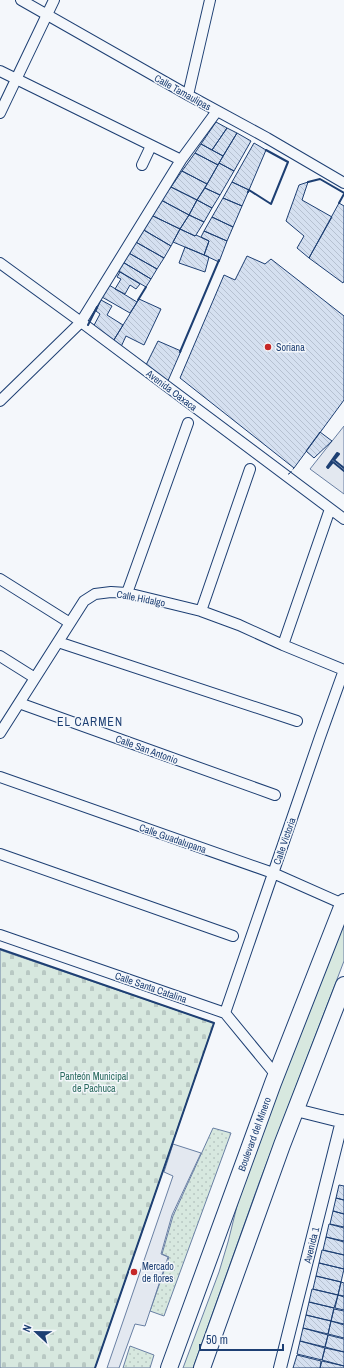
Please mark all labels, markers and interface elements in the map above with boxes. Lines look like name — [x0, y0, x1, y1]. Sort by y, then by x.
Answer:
street label: Calle Tamaulipas — [152, 71, 213, 113]
place label: Soriana — [276, 341, 305, 354]
marker: Soriana — [263, 342, 273, 352]
street label: Avenida Oaxaca — [143, 366, 200, 414]
street label: Calle Hidalgo — [115, 587, 167, 610]
district label: EL CARMEN — [57, 714, 123, 730]
street label: Calle San Antonio — [114, 732, 180, 767]
street label: Calle Victoria — [270, 815, 299, 866]
street label: Calle Guadalupana — [138, 821, 209, 856]
street label: Calle Santa Catalina — [113, 969, 189, 1006]
park label: Panteón Municipal de Pachuca — [60, 1070, 128, 1095]
street label: Boulevard del Minero — [235, 1095, 274, 1173]
street label: Avenida 1 — [300, 1225, 322, 1266]
place label: Mercado de flores — [142, 1260, 174, 1285]
marker: Mercado de flores — [129, 1267, 139, 1277]
north arrow — [16, 1312, 56, 1352]
text: N — [19, 1323, 34, 1334]
scale bar — [200, 1326, 283, 1352]
text: 50 m — [206, 1332, 228, 1348]

